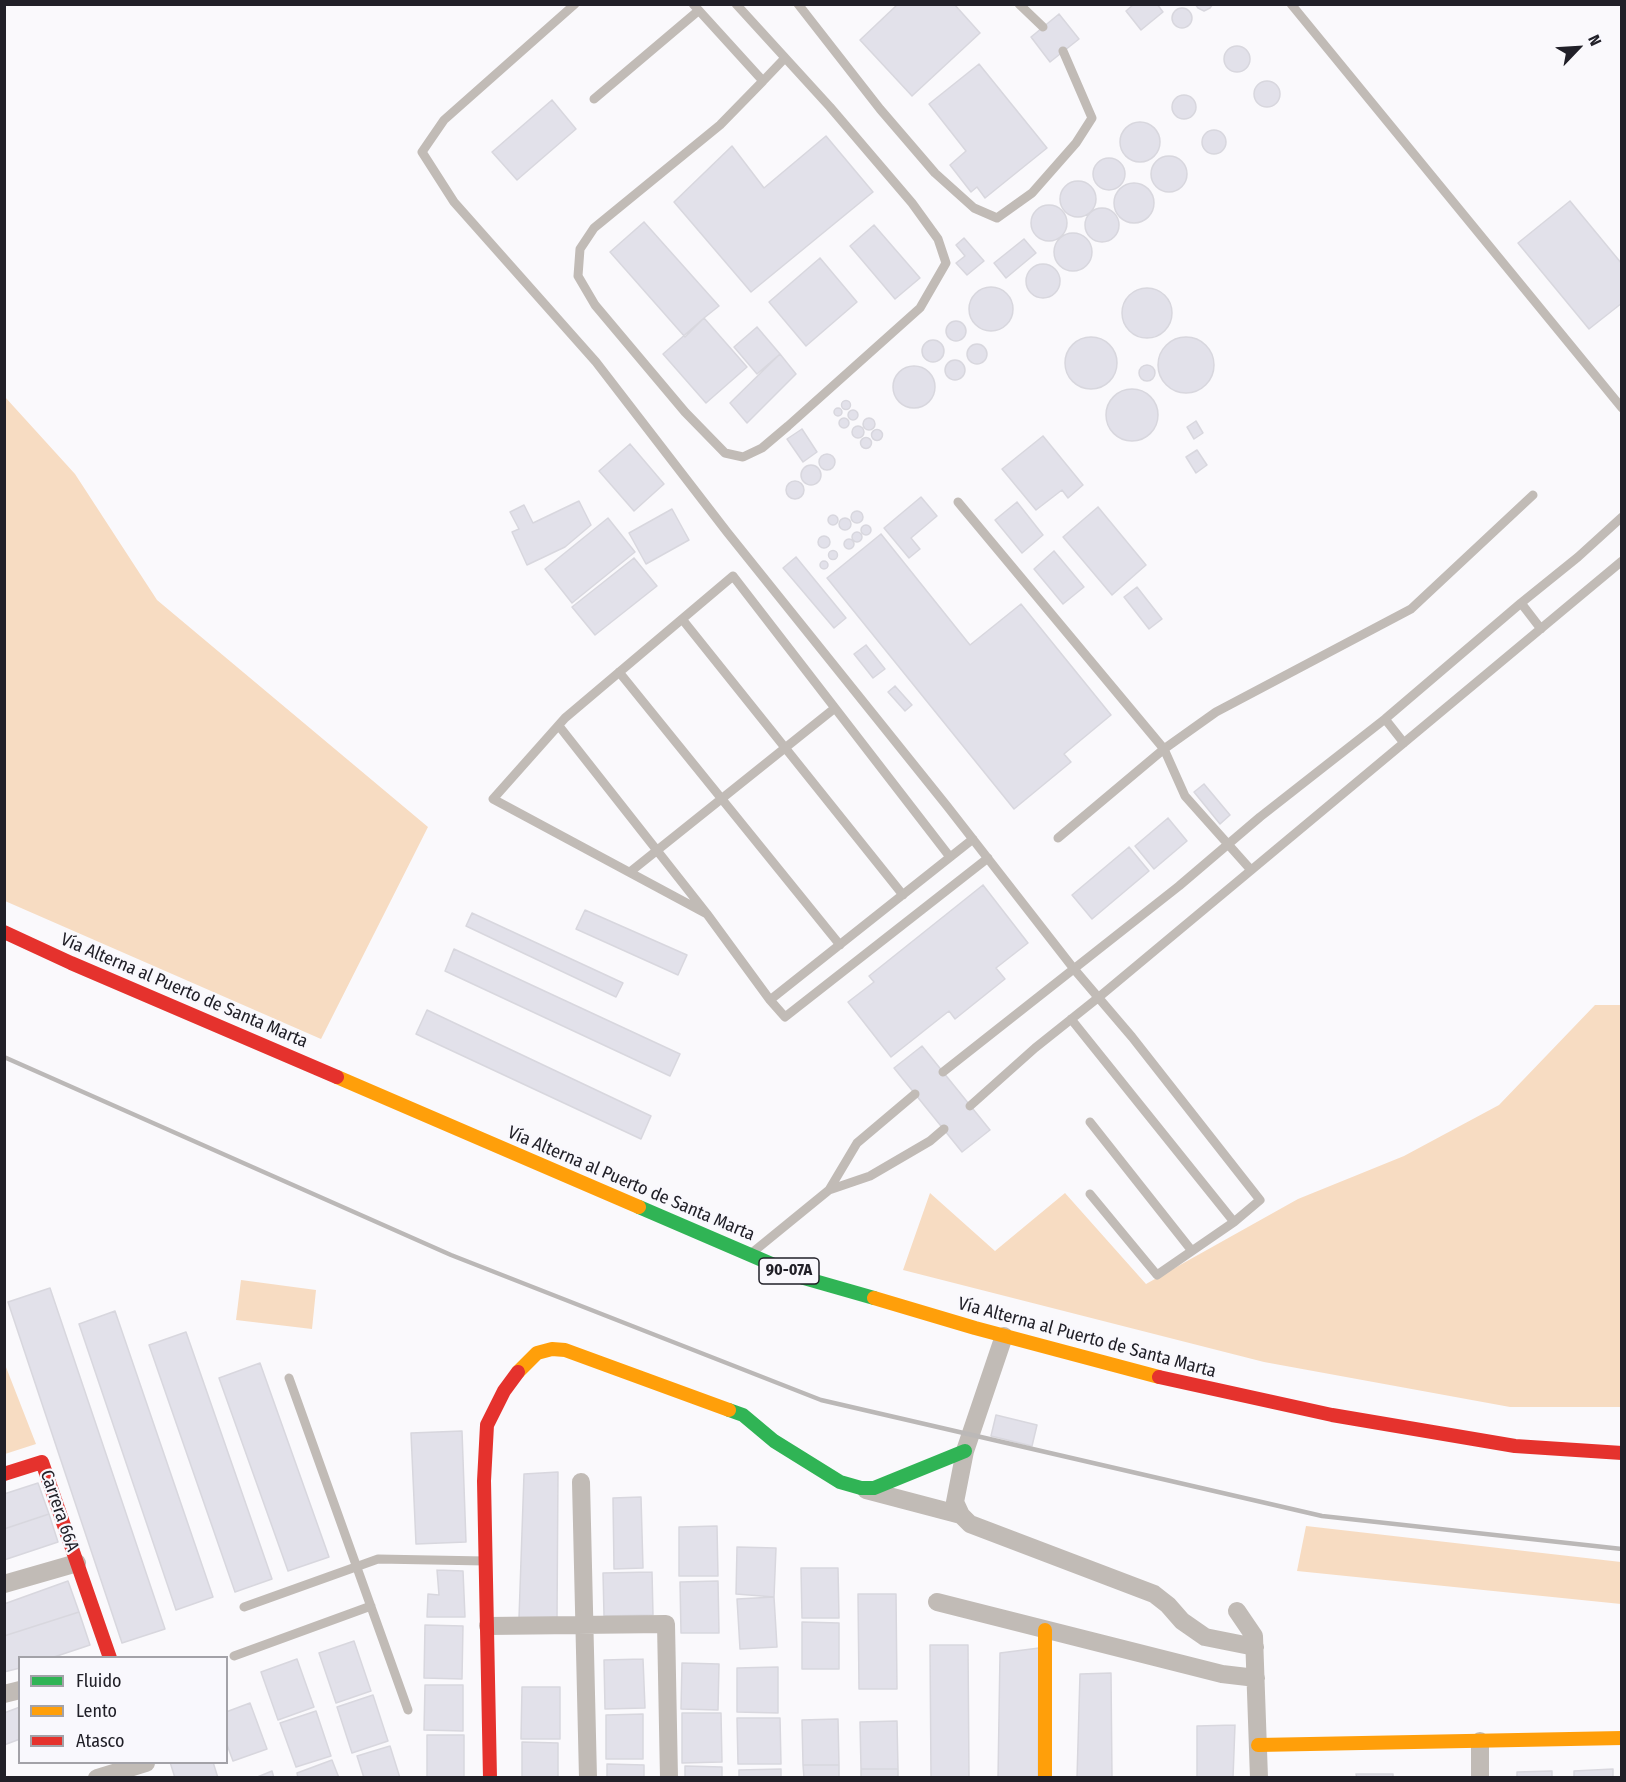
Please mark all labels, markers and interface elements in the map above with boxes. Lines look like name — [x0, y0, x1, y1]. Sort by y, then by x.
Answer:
north arrow — [1548, 18, 1608, 78]
text: N — [1584, 32, 1605, 49]
street label: Vía Alterna al Puerto de Santa Marta — [57, 929, 311, 1053]
street label: Vía Alterna al Puerto de Santa Marta — [504, 1122, 758, 1246]
road number: 90-07A — [759, 1258, 819, 1284]
street label: Vía Alterna al Puerto de Santa Marta — [956, 1293, 1218, 1383]
street label: Carrera 66A — [35, 1467, 83, 1555]
legend — [18, 1656, 228, 1764]
text: Fluido — [76, 1670, 122, 1692]
text: Lento — [76, 1700, 117, 1722]
text: Atasco — [76, 1730, 124, 1752]

